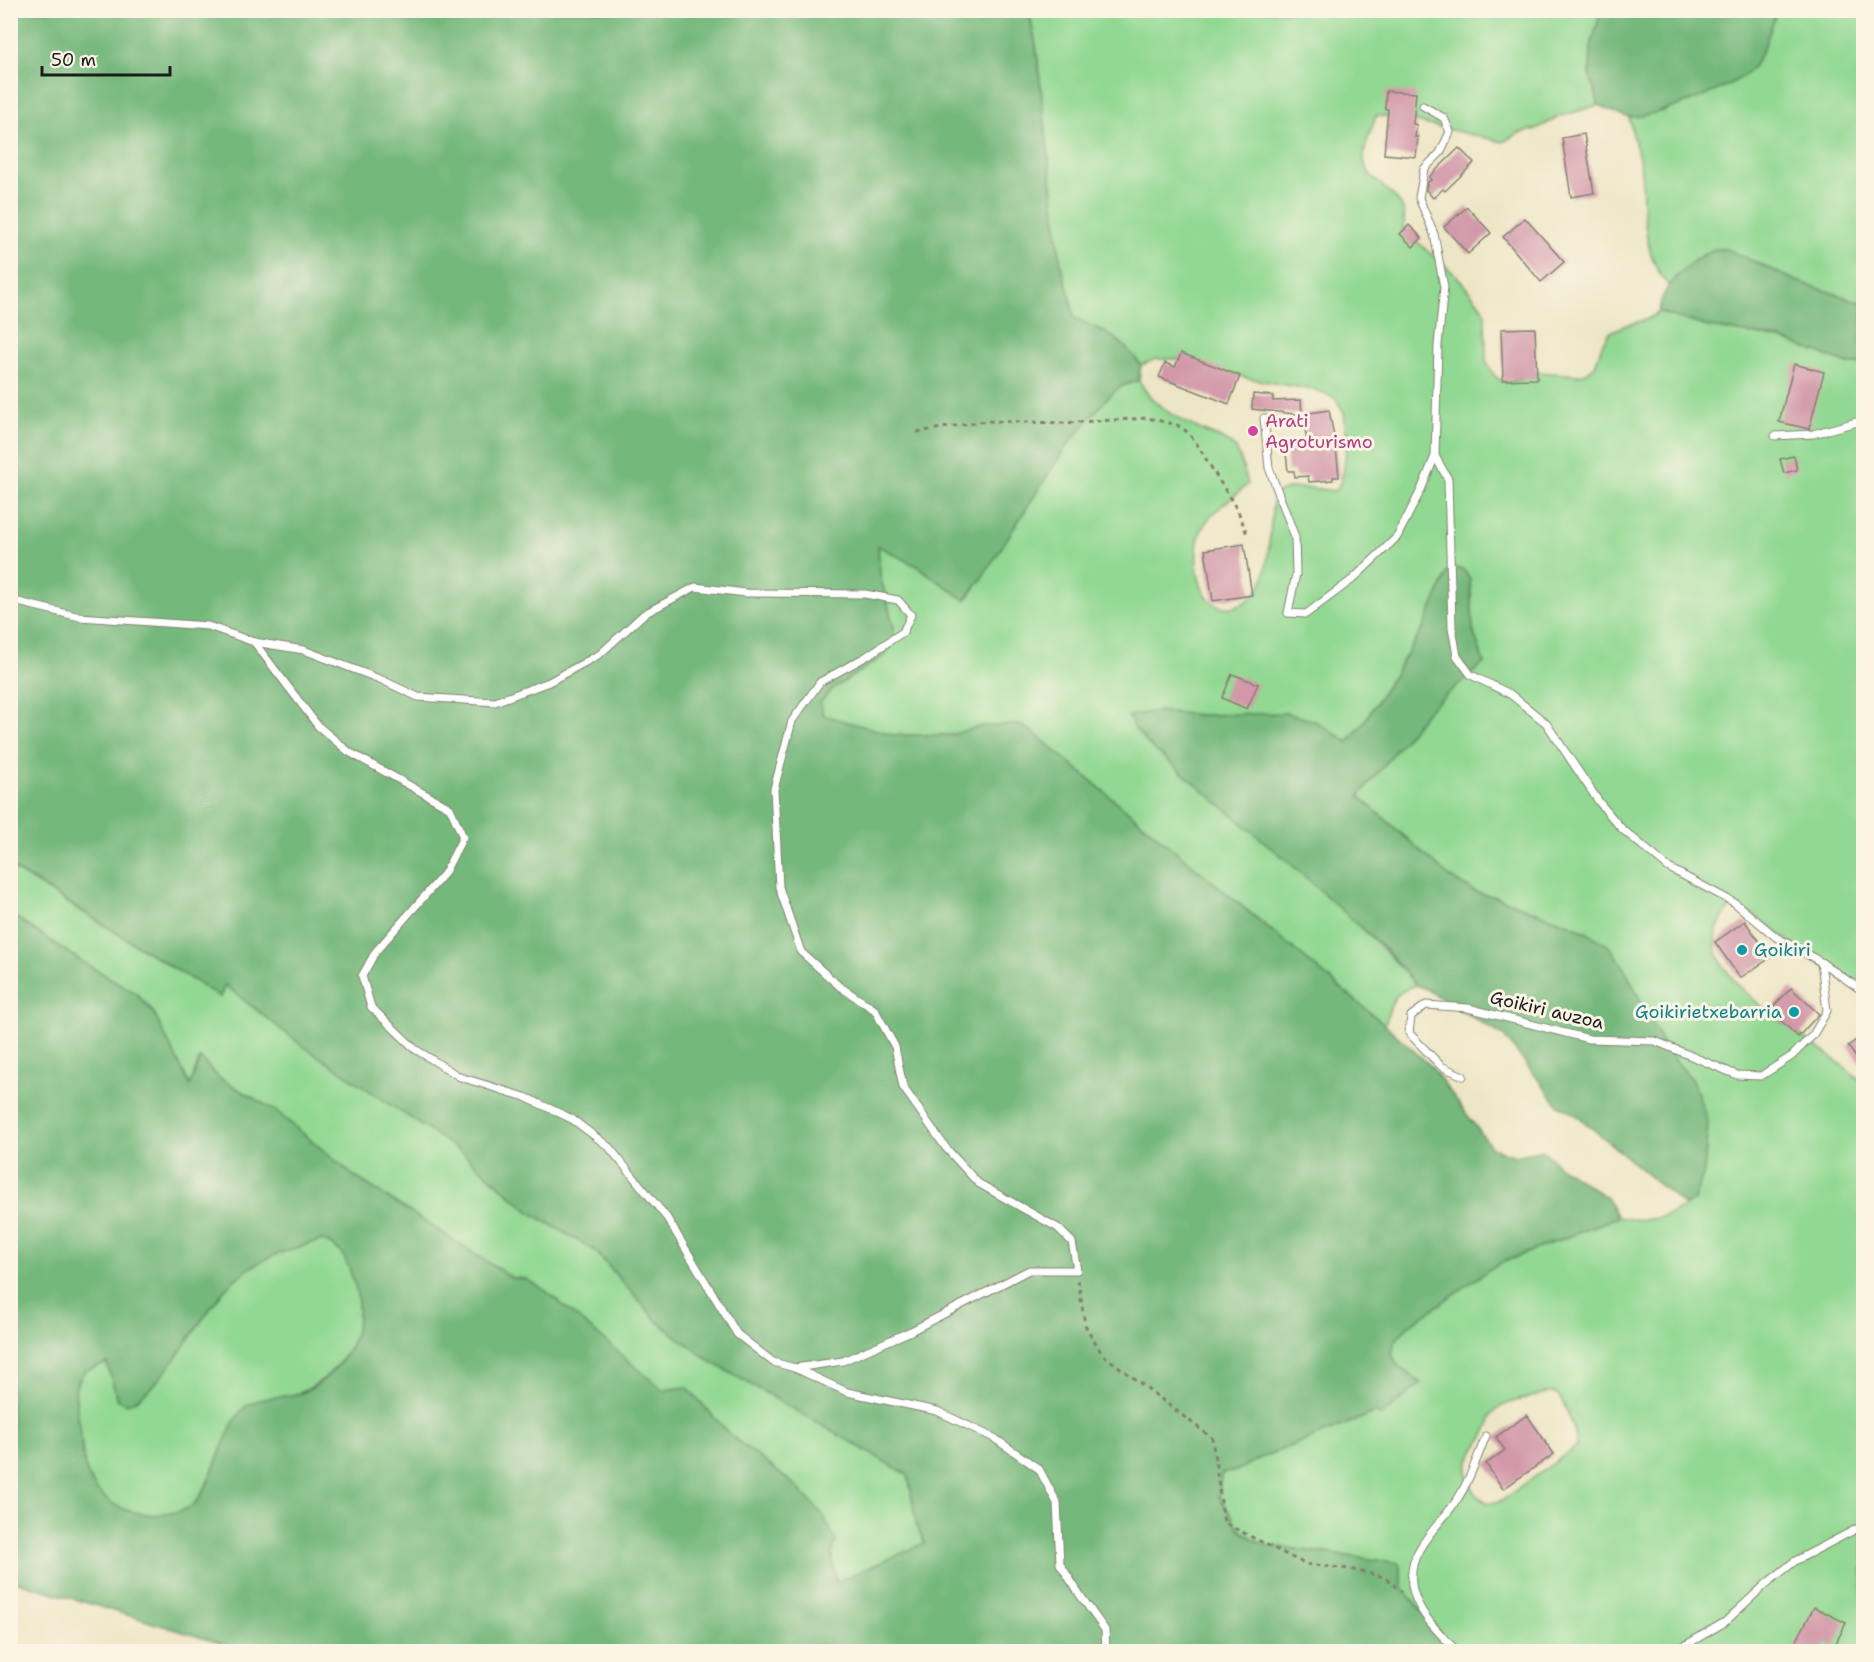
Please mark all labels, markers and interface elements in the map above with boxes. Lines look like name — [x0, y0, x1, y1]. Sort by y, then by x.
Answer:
scale bar — [42, 39, 170, 77]
text: 50 m — [51, 48, 96, 72]
place label: Arati Agroturismo — [1265, 409, 1373, 454]
marker: Arati Agroturismo — [1246, 424, 1260, 438]
place label: Goikiri — [1754, 938, 1811, 962]
marker: Goikiri — [1735, 943, 1749, 957]
street label: Goikiri auzoa — [1488, 985, 1606, 1035]
place label: Goikirietxebarria — [1635, 1000, 1782, 1024]
marker: Goikirietxebarria — [1787, 1005, 1801, 1019]

